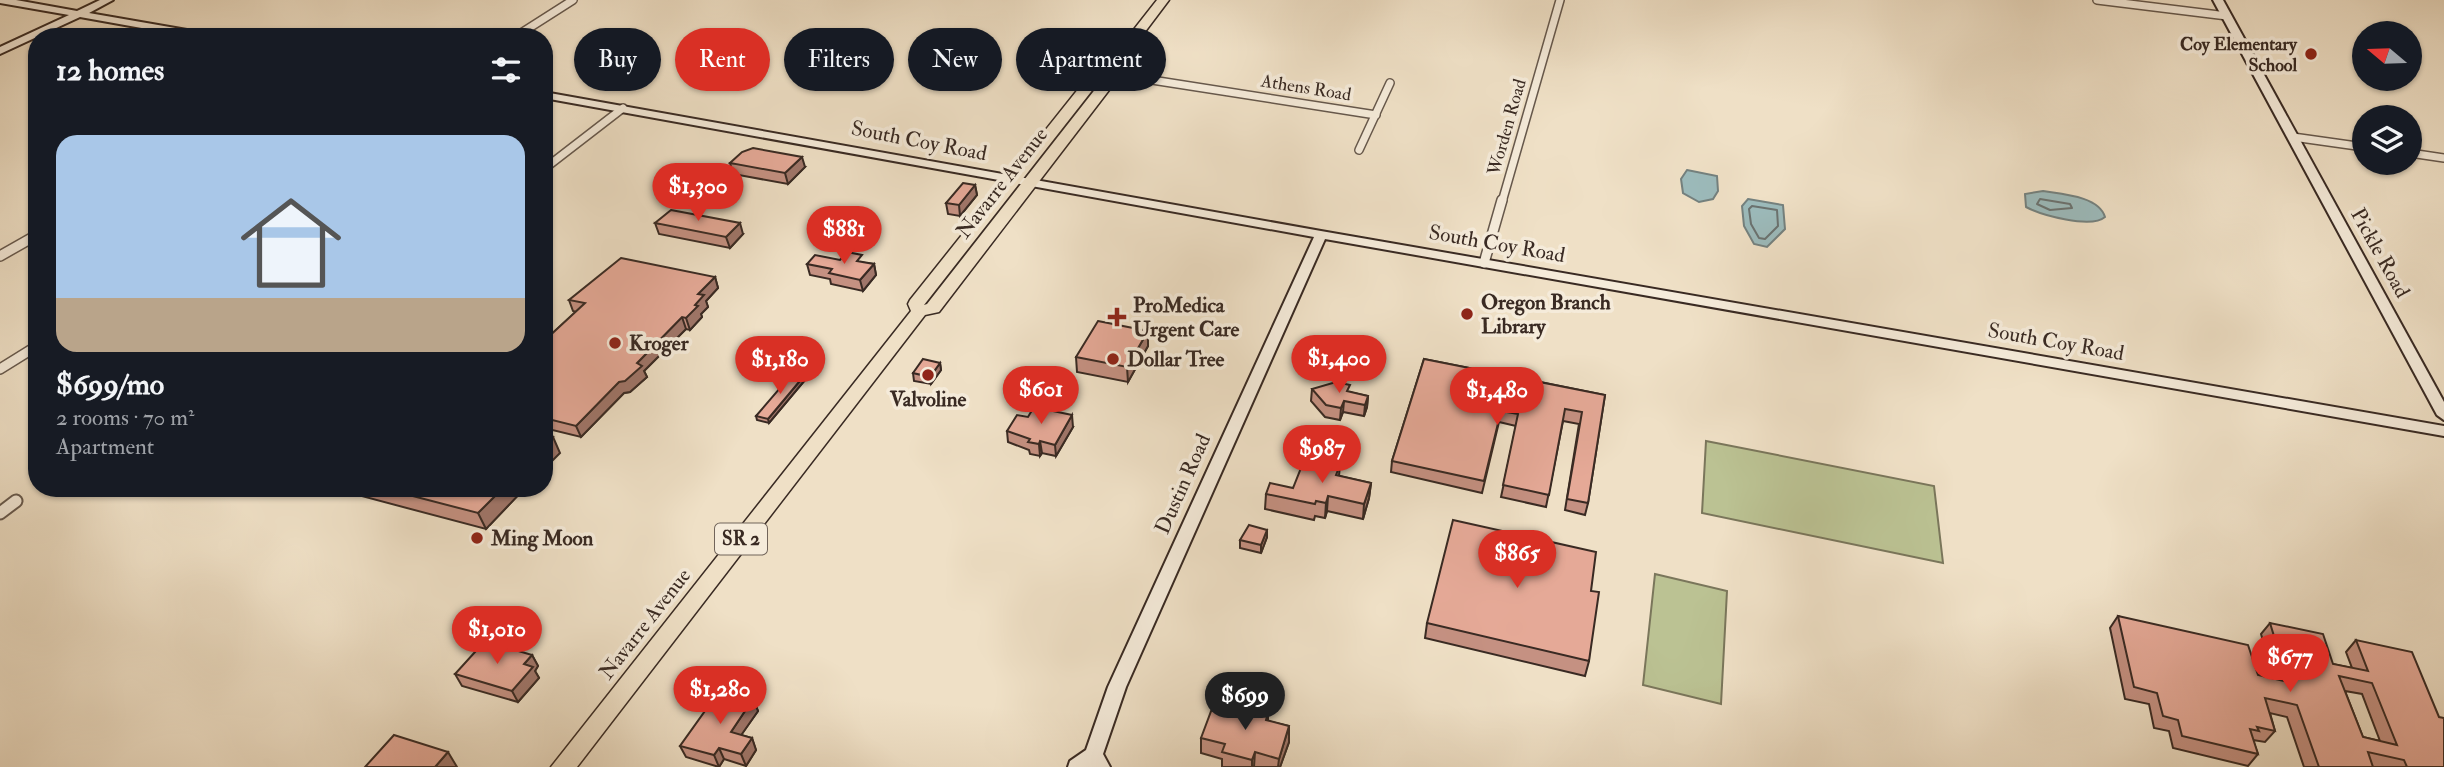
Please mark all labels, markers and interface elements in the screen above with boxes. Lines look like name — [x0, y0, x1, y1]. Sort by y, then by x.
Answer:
north arrow — [2352, 21, 2422, 91]
map controls — [2352, 21, 2422, 175]
chip: Buy — [574, 28, 661, 91]
chip: Rent — [675, 28, 770, 91]
chip: Filters — [784, 28, 894, 91]
chip: New — [908, 28, 1002, 91]
chip: Apartment — [1016, 28, 1166, 91]
place label: Coy Elementary School — [2180, 33, 2298, 77]
marker: Coy Elementary School — [2303, 46, 2319, 62]
icon: filters — [487, 51, 525, 89]
text: 12 homes — [56, 52, 164, 89]
street label: Athens Road — [1258, 69, 1353, 107]
street label: Worden Road — [1482, 76, 1532, 179]
button: layers — [2352, 105, 2422, 175]
street label: South Coy Road — [849, 115, 990, 168]
street label: Navarre Avenue — [950, 122, 1054, 244]
pin: $1,300 — [641, 164, 755, 223]
text: $1,300 — [668, 171, 728, 200]
icon: home — [228, 180, 354, 306]
street label: Pickle Road — [2344, 203, 2416, 303]
pin: $881 — [803, 206, 885, 266]
text: $881 — [823, 214, 865, 243]
street label: South Coy Road — [1427, 219, 1568, 269]
place label: Oregon Branch Library — [1481, 289, 1611, 340]
place label: ProMedica Urgent Care — [1133, 292, 1240, 343]
marker: Oregon Branch Library — [1459, 306, 1475, 322]
marker: ProMedica Urgent Care — [1107, 307, 1127, 327]
street label: South Coy Road — [1986, 317, 2127, 367]
place label: Kroger — [629, 330, 690, 357]
marker: Kroger — [607, 335, 623, 351]
pin: $1,180 — [723, 336, 837, 396]
pin: $1,400 — [1282, 336, 1396, 395]
text: $1,400 — [1307, 343, 1371, 372]
text: $1,180 — [751, 344, 809, 373]
place label: Dollar Tree — [1127, 346, 1225, 373]
marker: Dollar Tree — [1105, 351, 1121, 367]
text: $699/mo — [56, 366, 164, 403]
pin: $601 — [1000, 366, 1082, 426]
marker: Valvoline — [920, 367, 936, 383]
pin: $1,480 — [1440, 368, 1554, 427]
text: $601 — [1019, 374, 1063, 403]
text: $1,480 — [1466, 375, 1528, 404]
place label: Valvoline — [889, 386, 966, 413]
text: 2 rooms · 70 m² — [56, 403, 195, 432]
pin: $987 — [1281, 426, 1363, 485]
street label: Dustin Road — [1149, 429, 1217, 538]
text: Apartment — [56, 432, 154, 461]
text: $987 — [1299, 433, 1345, 462]
road number: SR 2 — [715, 524, 767, 554]
place label: Ming Moon — [490, 525, 594, 552]
marker: Ming Moon — [469, 530, 485, 546]
pin: $865 — [1476, 530, 1558, 590]
text: $865 — [1494, 538, 1540, 567]
street label: Navarre Avenue — [593, 563, 697, 685]
pin: $1,010 — [440, 606, 554, 666]
text: $1,010 — [468, 614, 526, 643]
pin: $677 — [2249, 634, 2331, 694]
text: $677 — [2267, 642, 2313, 671]
pin: $1,280 — [663, 666, 777, 726]
pin: $699 — [1204, 672, 1286, 732]
text: $1,280 — [690, 674, 750, 703]
text: $699 — [1221, 680, 1269, 709]

